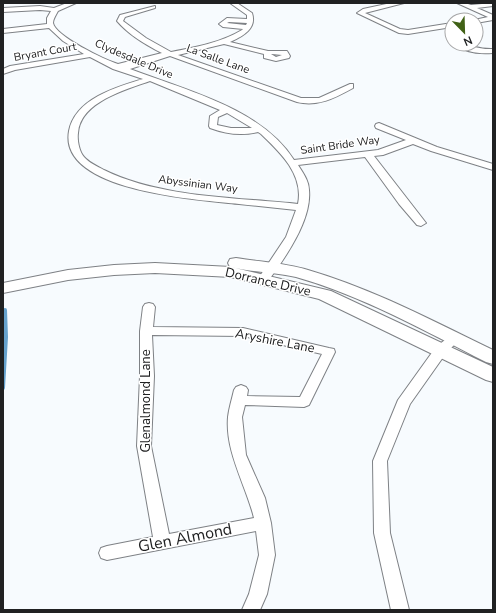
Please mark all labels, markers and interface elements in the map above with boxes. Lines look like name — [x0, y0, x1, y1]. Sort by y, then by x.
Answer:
north arrow — [444, 12, 484, 52]
text: N — [461, 32, 474, 49]
street label: Clydesdale Drive — [92, 36, 176, 82]
street label: Bryant Court — [12, 39, 78, 65]
street label: La Salle Lane — [184, 41, 252, 77]
street label: Saint Bride Way — [299, 132, 381, 158]
street label: Abyssinian Way — [158, 172, 239, 196]
street label: Dorrance Drive — [223, 263, 313, 301]
street label: Aryshire Lane — [234, 324, 316, 358]
street label: Glenalmond Lane — [137, 349, 155, 453]
street label: Glen Almond — [136, 518, 234, 558]

